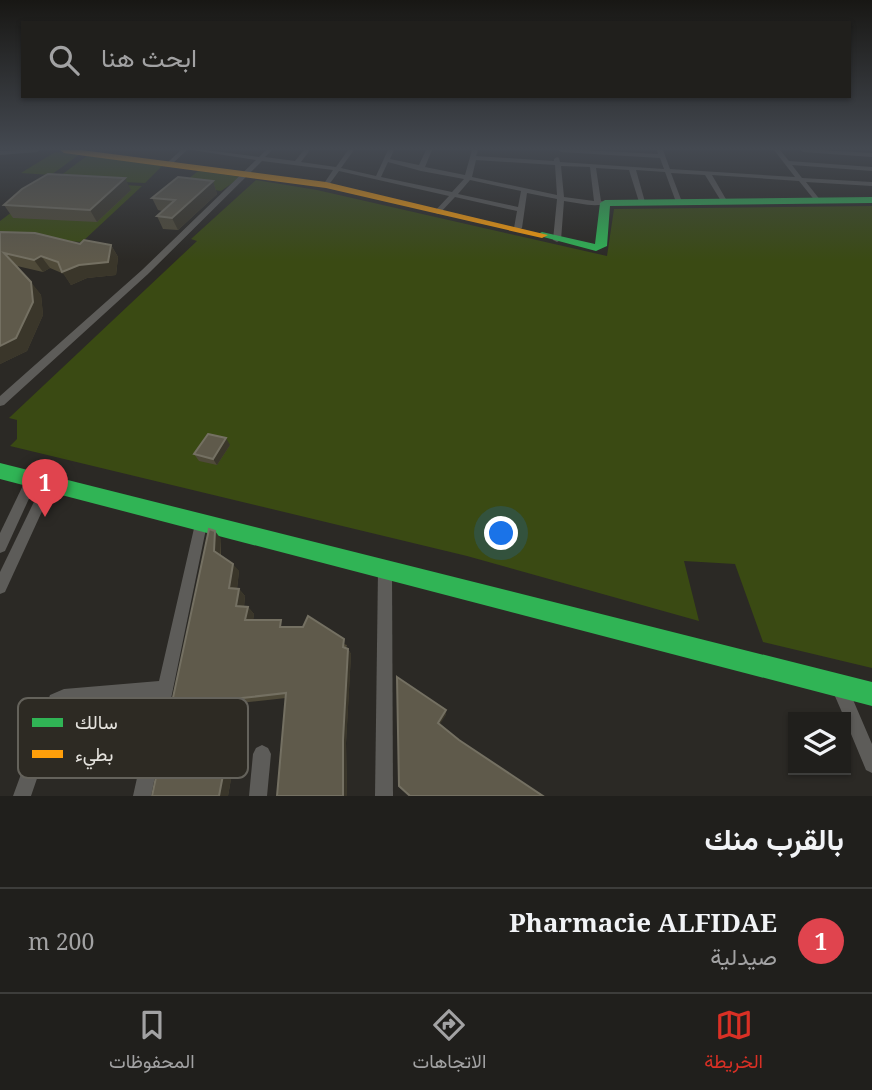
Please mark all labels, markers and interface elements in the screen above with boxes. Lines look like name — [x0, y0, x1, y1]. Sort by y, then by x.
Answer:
search box — [21, 21, 851, 98]
text: ابحث هنا — [101, 39, 197, 75]
icon: search — [45, 41, 83, 79]
pin: 1 — [22, 459, 68, 517]
your location — [484, 516, 518, 550]
legend — [18, 698, 248, 778]
text: سالك — [75, 709, 118, 735]
map controls — [788, 712, 851, 775]
button: layers — [788, 712, 851, 775]
text: بطيء — [75, 741, 113, 770]
text: بالقرب منك — [704, 818, 844, 859]
text: Pharmacie ALFIDAE — [509, 904, 777, 940]
text: 200 m — [28, 925, 94, 957]
text: 1 — [815, 925, 828, 957]
text: صيدلية — [710, 940, 777, 972]
tab: المحفوظات — [109, 1006, 195, 1078]
tab: الاتجاهات — [413, 1006, 486, 1078]
tab: الخريطة — [704, 1006, 763, 1078]

